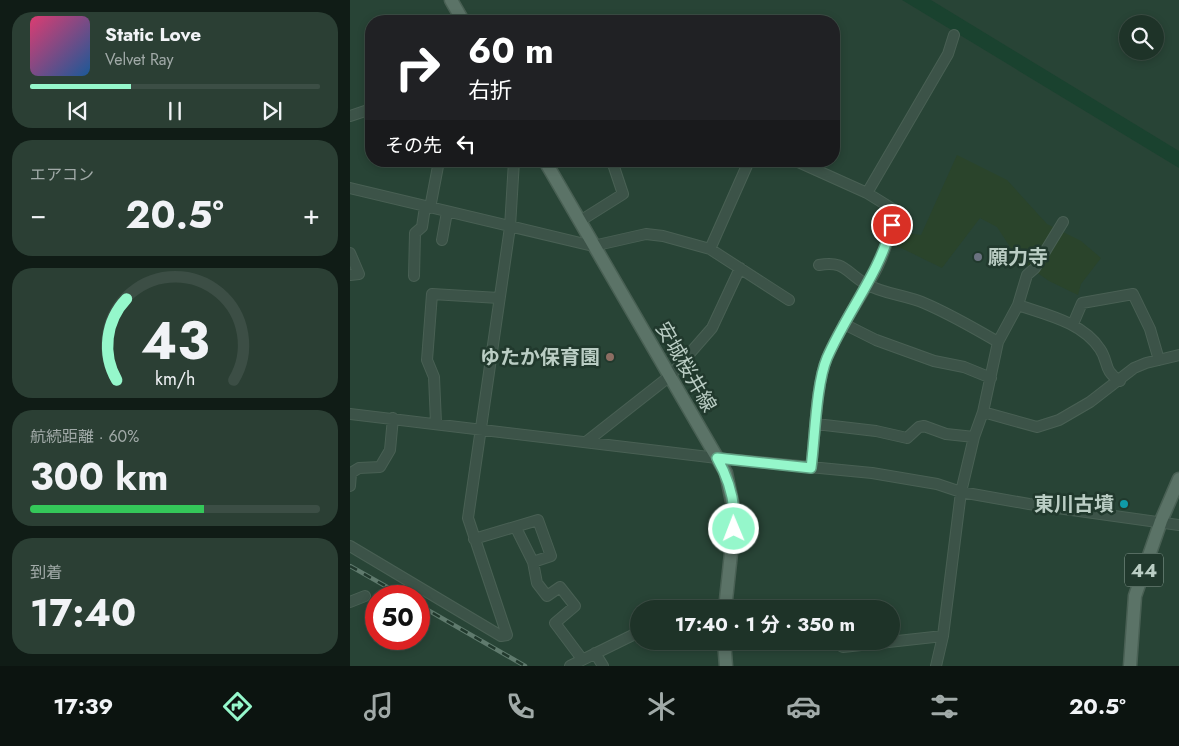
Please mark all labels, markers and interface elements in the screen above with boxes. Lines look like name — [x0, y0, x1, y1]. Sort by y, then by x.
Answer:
map controls — [1119, 15, 1164, 60]
button: search — [1119, 15, 1164, 60]
text: Static Love — [105, 21, 201, 48]
text: 60 m — [468, 26, 554, 76]
icon: right — [385, 35, 450, 100]
text: Velvet Ray — [105, 48, 174, 71]
text: 右折 — [468, 74, 512, 106]
icon: previous — [64, 97, 92, 125]
icon: pause — [161, 97, 189, 125]
icon: next — [258, 97, 286, 125]
icon: left — [452, 130, 480, 158]
text: その先 — [385, 132, 442, 159]
text: エアコン — [30, 163, 94, 186]
text: 20.5° — [126, 187, 224, 242]
text: − — [30, 194, 47, 235]
text: + — [303, 194, 320, 235]
pin — [871, 204, 913, 246]
icon: arrive — [878, 211, 906, 239]
place label: 願力寺 — [988, 243, 1048, 272]
marker: 願力寺 — [972, 251, 984, 263]
text: 43 — [141, 303, 209, 379]
street label: 安城桜井線 — [648, 316, 724, 418]
place label: ゆたか保育園 — [480, 343, 600, 372]
marker: ゆたか保育園 — [604, 351, 616, 363]
text: km/h — [155, 366, 195, 392]
text: 航続距離 · 60% — [30, 425, 139, 448]
text: 300 km — [30, 449, 168, 504]
place label: 東川古墳 — [1034, 490, 1114, 519]
marker: 東川古墳 — [1118, 498, 1130, 510]
position arrow — [707, 502, 759, 554]
road number: 44 — [1125, 554, 1163, 586]
text: 到着 — [30, 561, 62, 584]
text: 17:40 — [30, 585, 136, 640]
speed limit sign: 50 — [365, 585, 430, 650]
text: 17:40 · 1 分 · 350 m — [675, 611, 855, 638]
icon: directions — [220, 689, 255, 724]
icon: music — [361, 689, 396, 724]
icon: phone — [503, 689, 538, 724]
icon: climate — [644, 689, 679, 724]
icon: car — [786, 689, 821, 724]
icon: filters — [927, 689, 962, 724]
text: 17:39 — [53, 690, 113, 722]
text: 20.5° — [1069, 690, 1126, 722]

